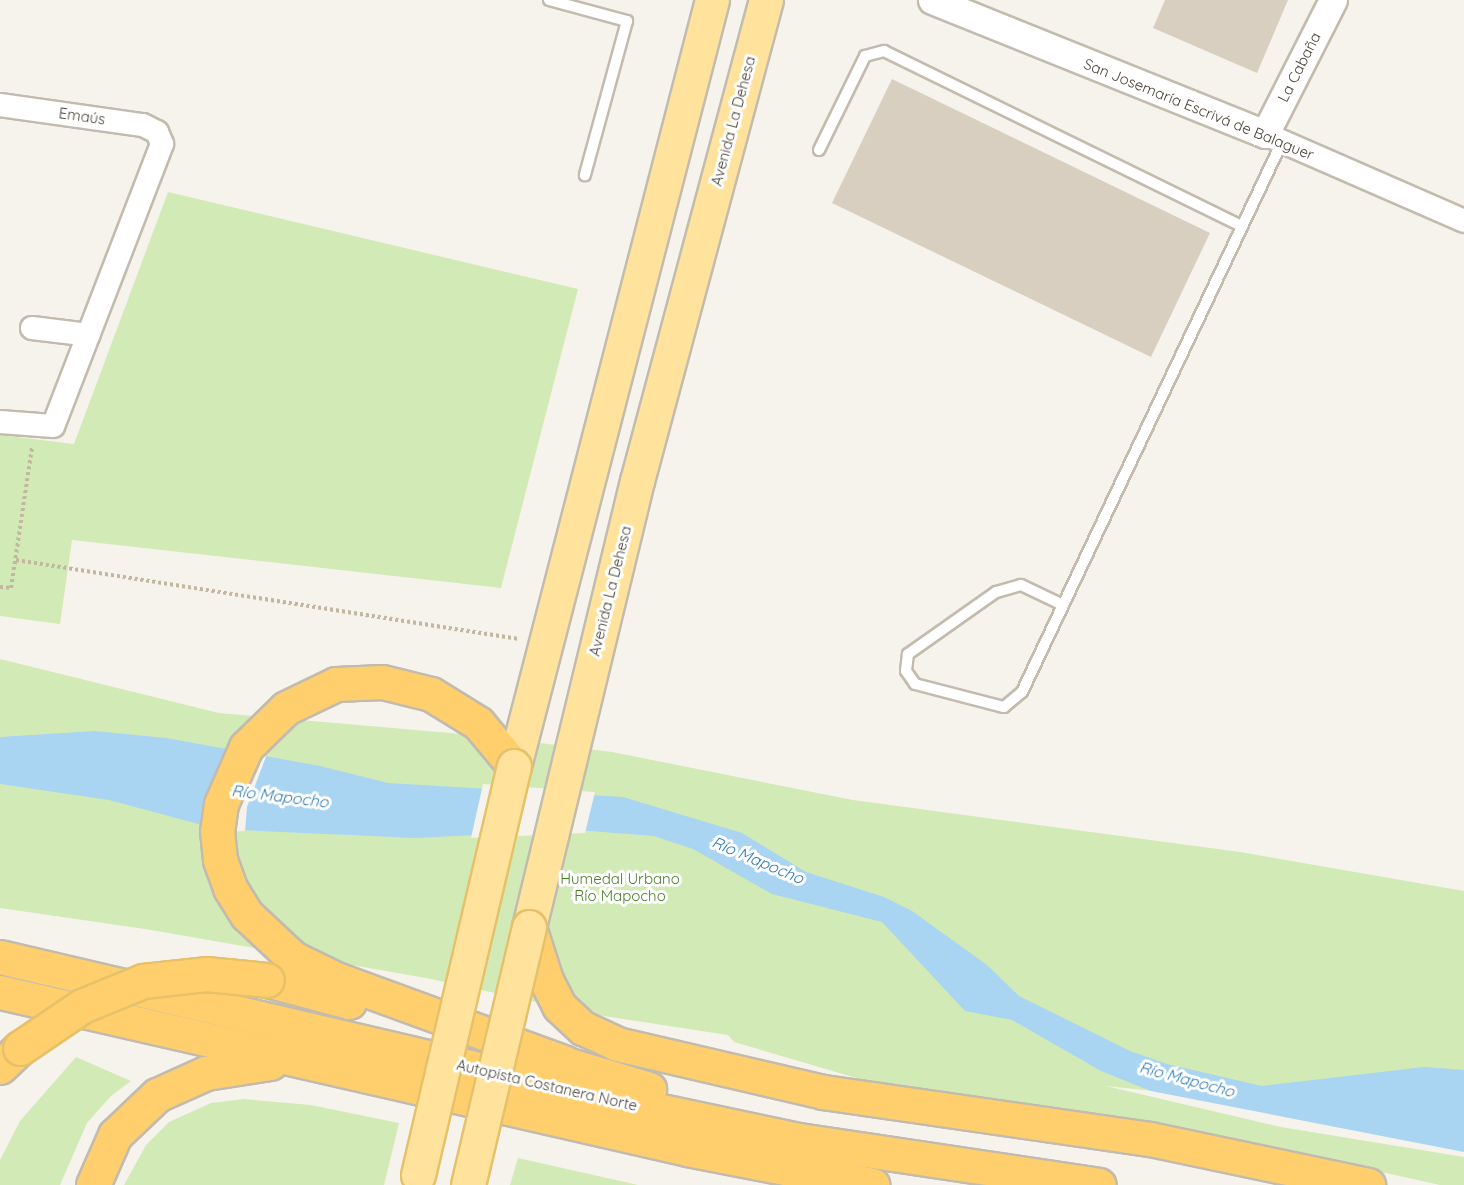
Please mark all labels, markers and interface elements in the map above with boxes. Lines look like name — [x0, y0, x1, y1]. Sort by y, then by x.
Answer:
street label: La Cabaña — [1274, 29, 1324, 105]
street label: Avenida La Dehesa — [707, 54, 759, 188]
street label: San Josemaría Escrivá de Balaguer — [1081, 54, 1317, 164]
street label: Emaús — [58, 104, 106, 128]
street label: Avenida La Dehesa — [585, 524, 635, 658]
water label: Río Mapocho — [230, 781, 330, 811]
water label: Río Mapocho — [709, 832, 807, 888]
park label: Humedal Urbano Río Mapocho — [560, 869, 680, 904]
street label: Autopista Costanera Norte — [455, 1055, 639, 1115]
water label: Río Mapocho — [1137, 1057, 1237, 1101]

